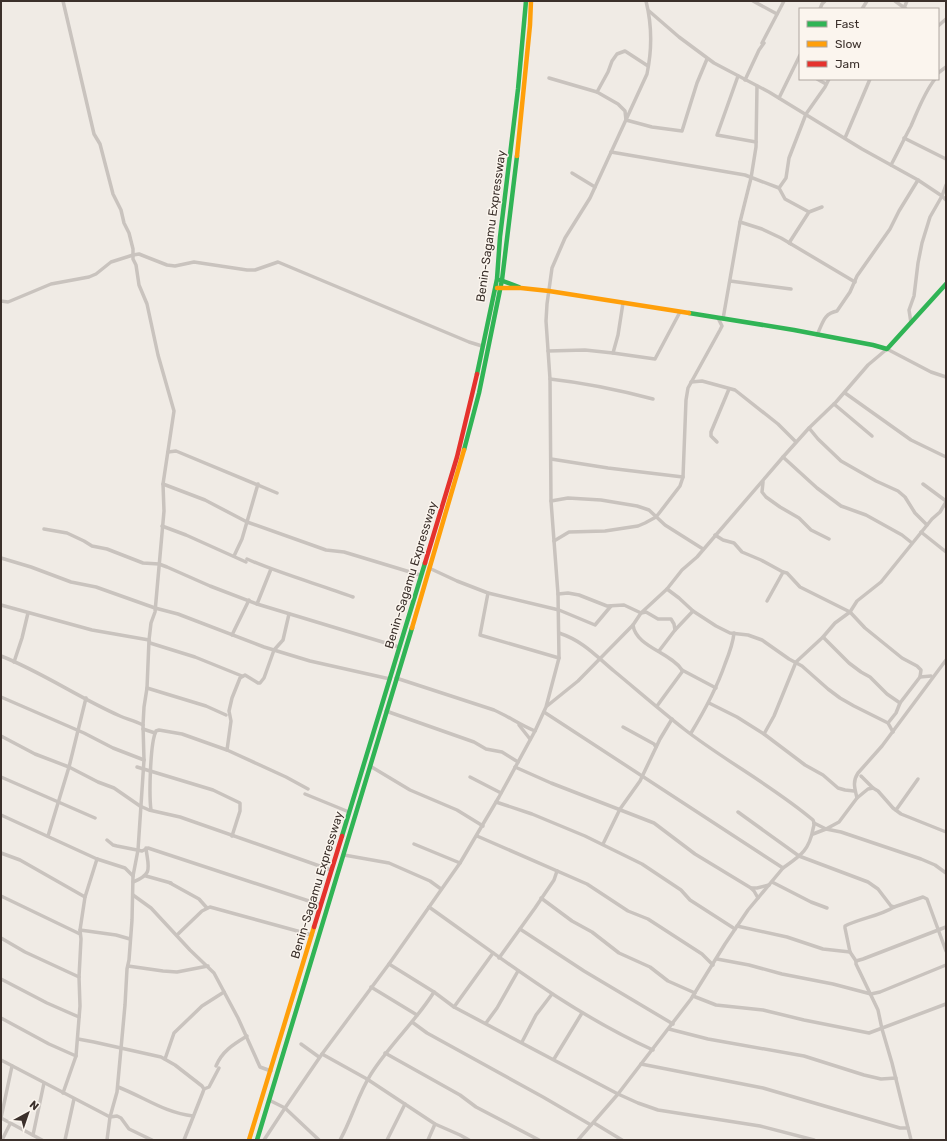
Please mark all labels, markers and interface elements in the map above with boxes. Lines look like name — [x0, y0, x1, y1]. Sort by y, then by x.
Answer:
legend — [799, 8, 939, 80]
text: Fast — [835, 17, 859, 31]
text: Slow — [835, 37, 862, 51]
text: Jam — [835, 57, 860, 71]
street label: Benin-Sagamu Expressway — [473, 149, 509, 303]
street label: Benin-Sagamu Expressway — [382, 499, 440, 650]
street label: Benin-Sagamu Expressway — [288, 809, 346, 960]
north arrow — [8, 1093, 48, 1133]
text: N — [27, 1098, 41, 1113]

